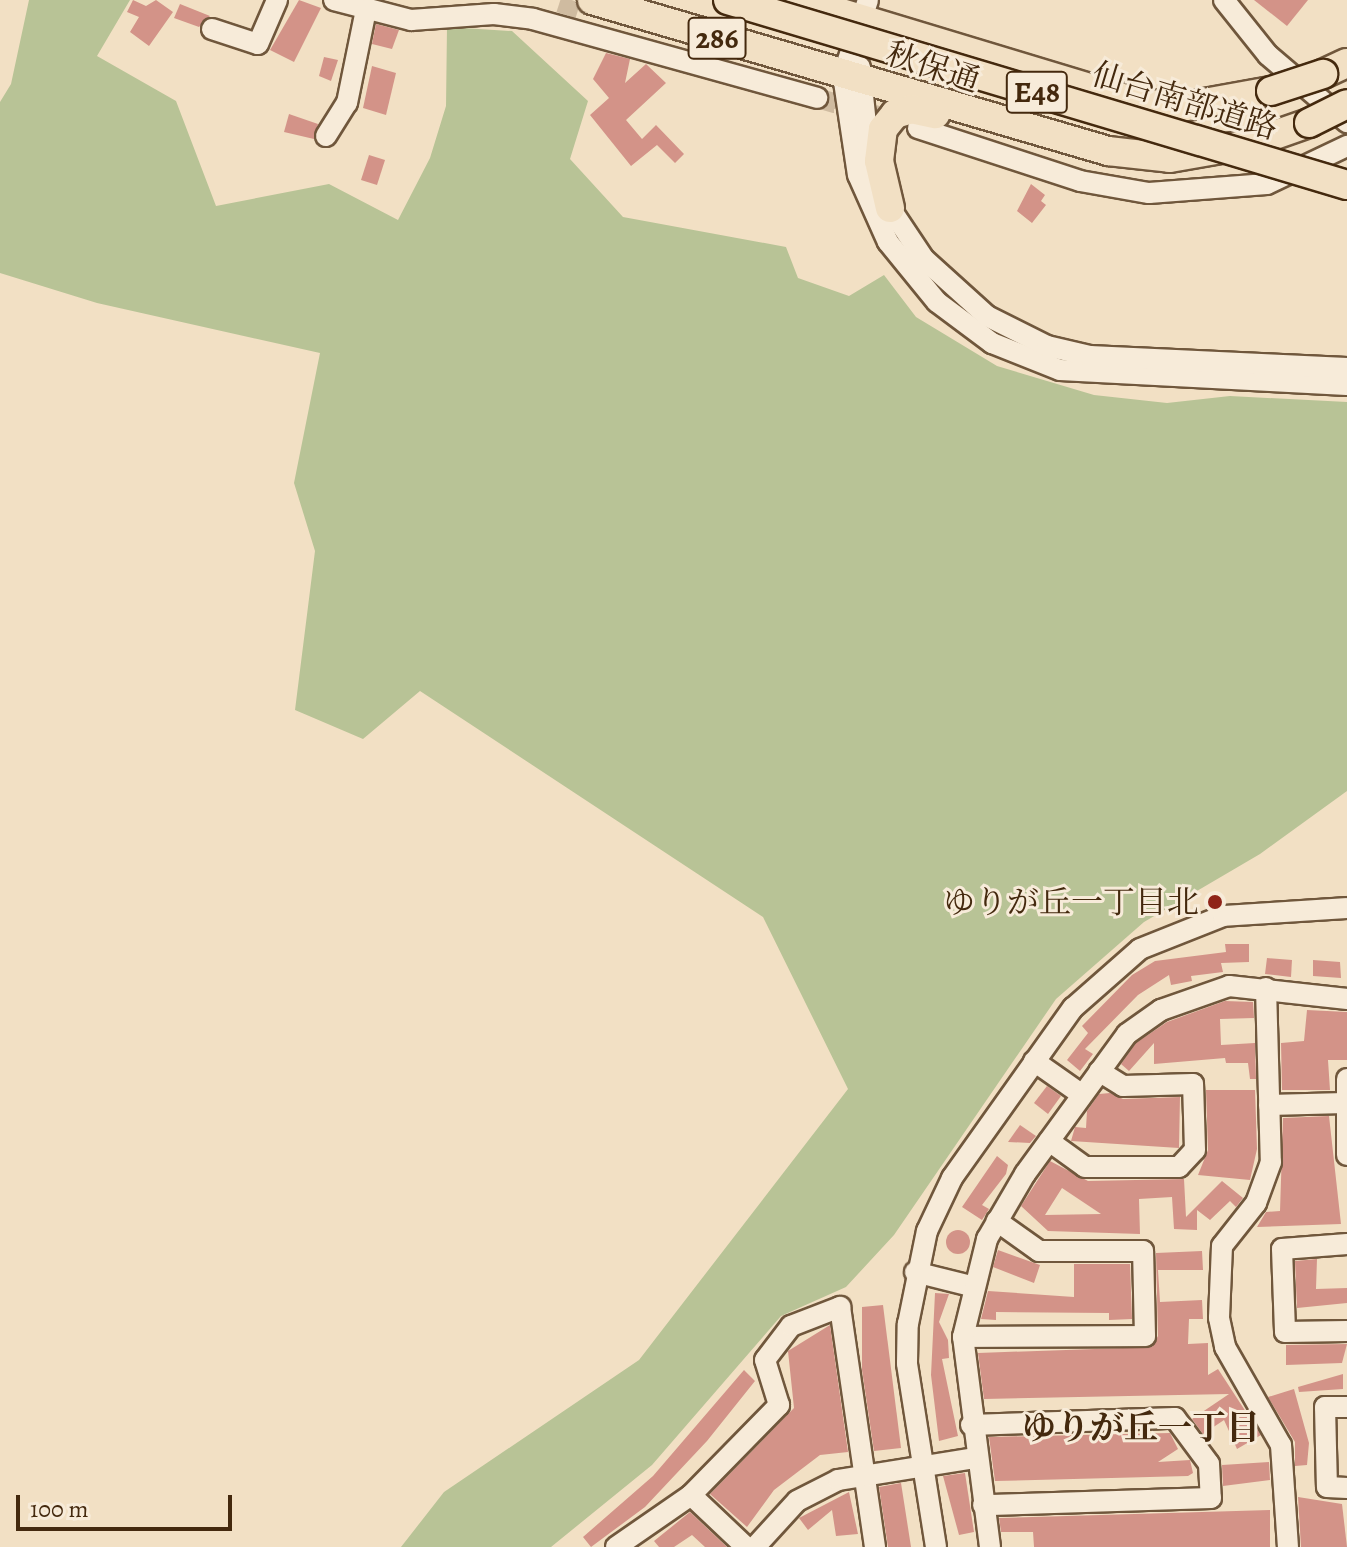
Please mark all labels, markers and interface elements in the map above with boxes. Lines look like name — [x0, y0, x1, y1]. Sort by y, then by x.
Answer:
road number: 286 — [687, 12, 747, 64]
street label: 秋保通 — [881, 34, 985, 100]
street label: 仙台南部道路 — [1088, 55, 1282, 147]
road number: E48 — [1005, 66, 1069, 118]
place label: ゆりが丘一丁目北 — [943, 883, 1199, 921]
marker: ゆりが丘一丁目北 — [1206, 893, 1224, 911]
district label: ゆりが丘一丁目 — [1022, 1408, 1260, 1448]
scale bar — [20, 1479, 236, 1529]
text: 100 m — [30, 1493, 89, 1525]

